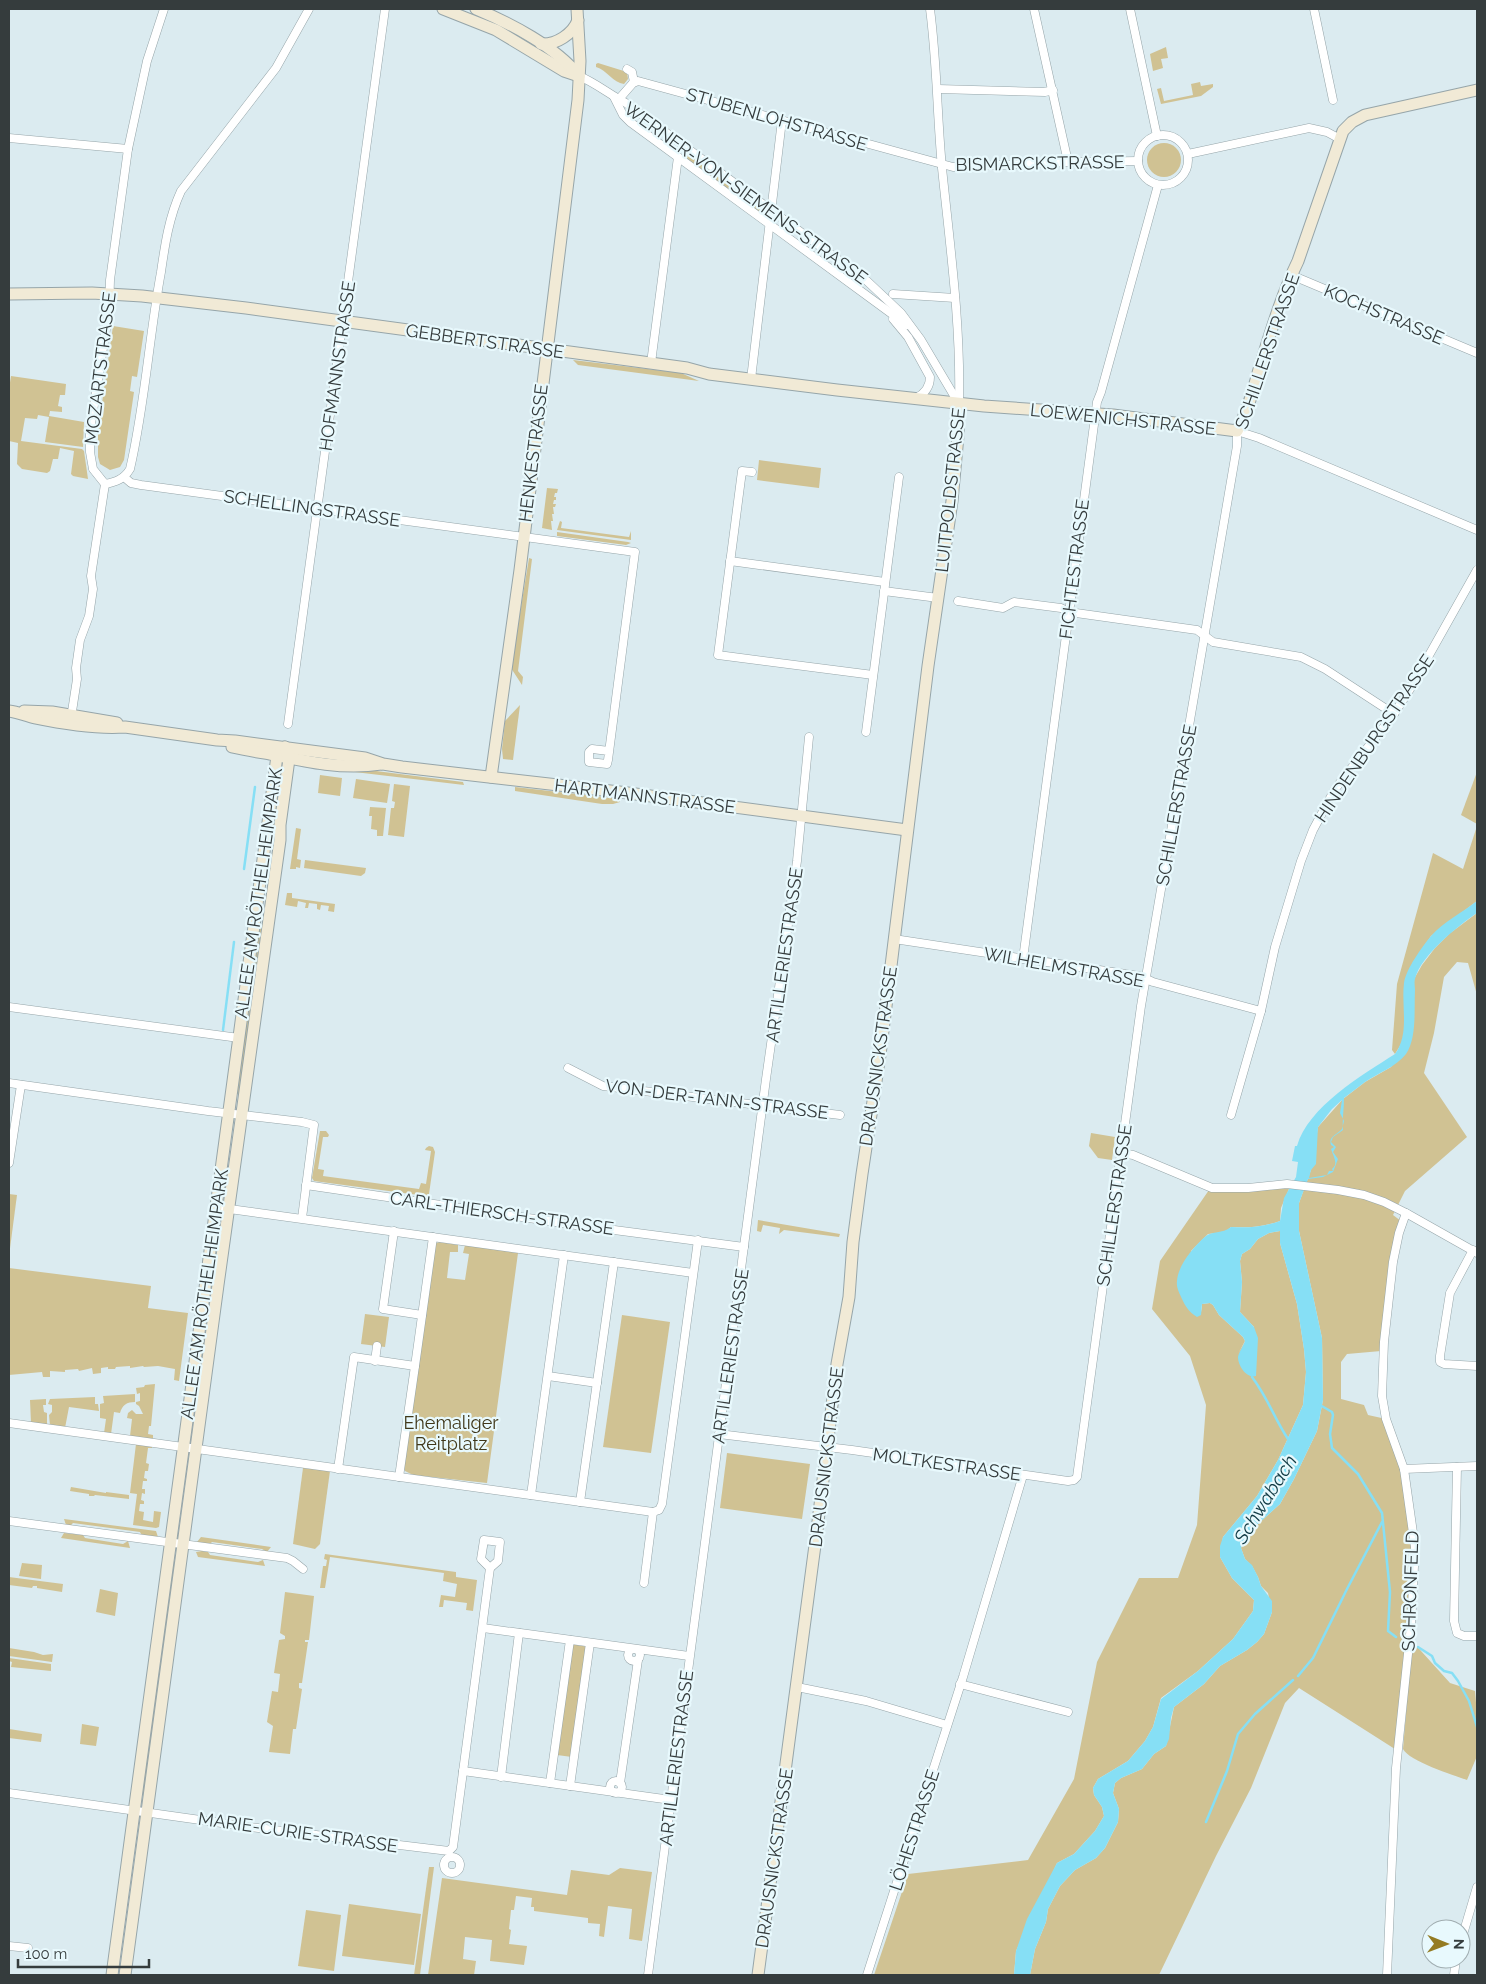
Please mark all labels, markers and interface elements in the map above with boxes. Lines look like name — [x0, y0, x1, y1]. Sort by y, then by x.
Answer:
street label: STUBENLOHSTRASSE — [684, 83, 870, 155]
street label: WERNER-VON-SIEMENS-STRASSE — [620, 98, 872, 288]
street label: BISMARCKSTRASSE — [955, 151, 1125, 175]
street label: SCHILLERSTRASSE — [1231, 270, 1303, 432]
street label: KOCHSTRASSE — [1321, 279, 1447, 349]
street label: HOFMANNSTRASSE — [315, 280, 359, 452]
street label: MOZARTSTRASSE — [80, 291, 120, 445]
street label: GEBBERTSTRASSE — [404, 319, 566, 363]
street label: HENKESTRASSE — [514, 383, 552, 523]
street label: LOEWENICHSTRASSE — [1029, 399, 1217, 439]
street label: LUITPOLDSTRASSE — [931, 407, 969, 573]
street label: SCHELLINGSTRASSE — [222, 485, 402, 531]
street label: FICHTESTRASSE — [1055, 498, 1093, 640]
street label: HINDENBURGSTRASSE — [1310, 650, 1438, 826]
street label: SCHILLERSTRASSE — [1151, 723, 1201, 887]
street label: ALLEE AM RÖTHELHEIMPARK — [230, 766, 286, 1019]
street label: HARTMANNSTRASSE — [553, 774, 737, 818]
street label: ARTILLERIESTRASSE — [761, 866, 807, 1044]
street label: WILHELMSTRASSE — [982, 943, 1146, 991]
street label: DRAUSNICKSTRASSE — [855, 965, 901, 1147]
street label: VON-DER-TANN-STRASSE — [604, 1075, 830, 1123]
street label: SCHILLERSTRASSE — [1092, 1123, 1136, 1287]
street label: ALLEE AM RÖTHELHEIMPARK — [176, 1167, 232, 1420]
street label: CARL-THIERSCH-STRASSE — [389, 1187, 615, 1239]
street label: ARTILLERIESTRASSE — [707, 1267, 753, 1445]
street label: DRAUSNICKSTRASSE — [805, 1366, 847, 1548]
park label: Ehemaliger Reitplatz — [403, 1412, 499, 1454]
street label: MOLTKESTRASSE — [871, 1443, 1023, 1485]
water label: Schwabach — [1229, 1451, 1301, 1548]
street label: SCHRONFELD — [1397, 1530, 1423, 1652]
street label: ARTILLERIESTRASSE — [655, 1669, 697, 1847]
street label: DRAUSNICKSTRASSE — [751, 1767, 797, 1949]
street label: LÖHESTRASSE — [885, 1767, 943, 1893]
street label: MARIE-CURIE-STRASSE — [197, 1808, 399, 1856]
north arrow — [1421, 1919, 1471, 1969]
scale bar — [18, 1936, 149, 1968]
text: N — [1451, 1939, 1467, 1950]
text: 100 m — [25, 1945, 67, 1963]

